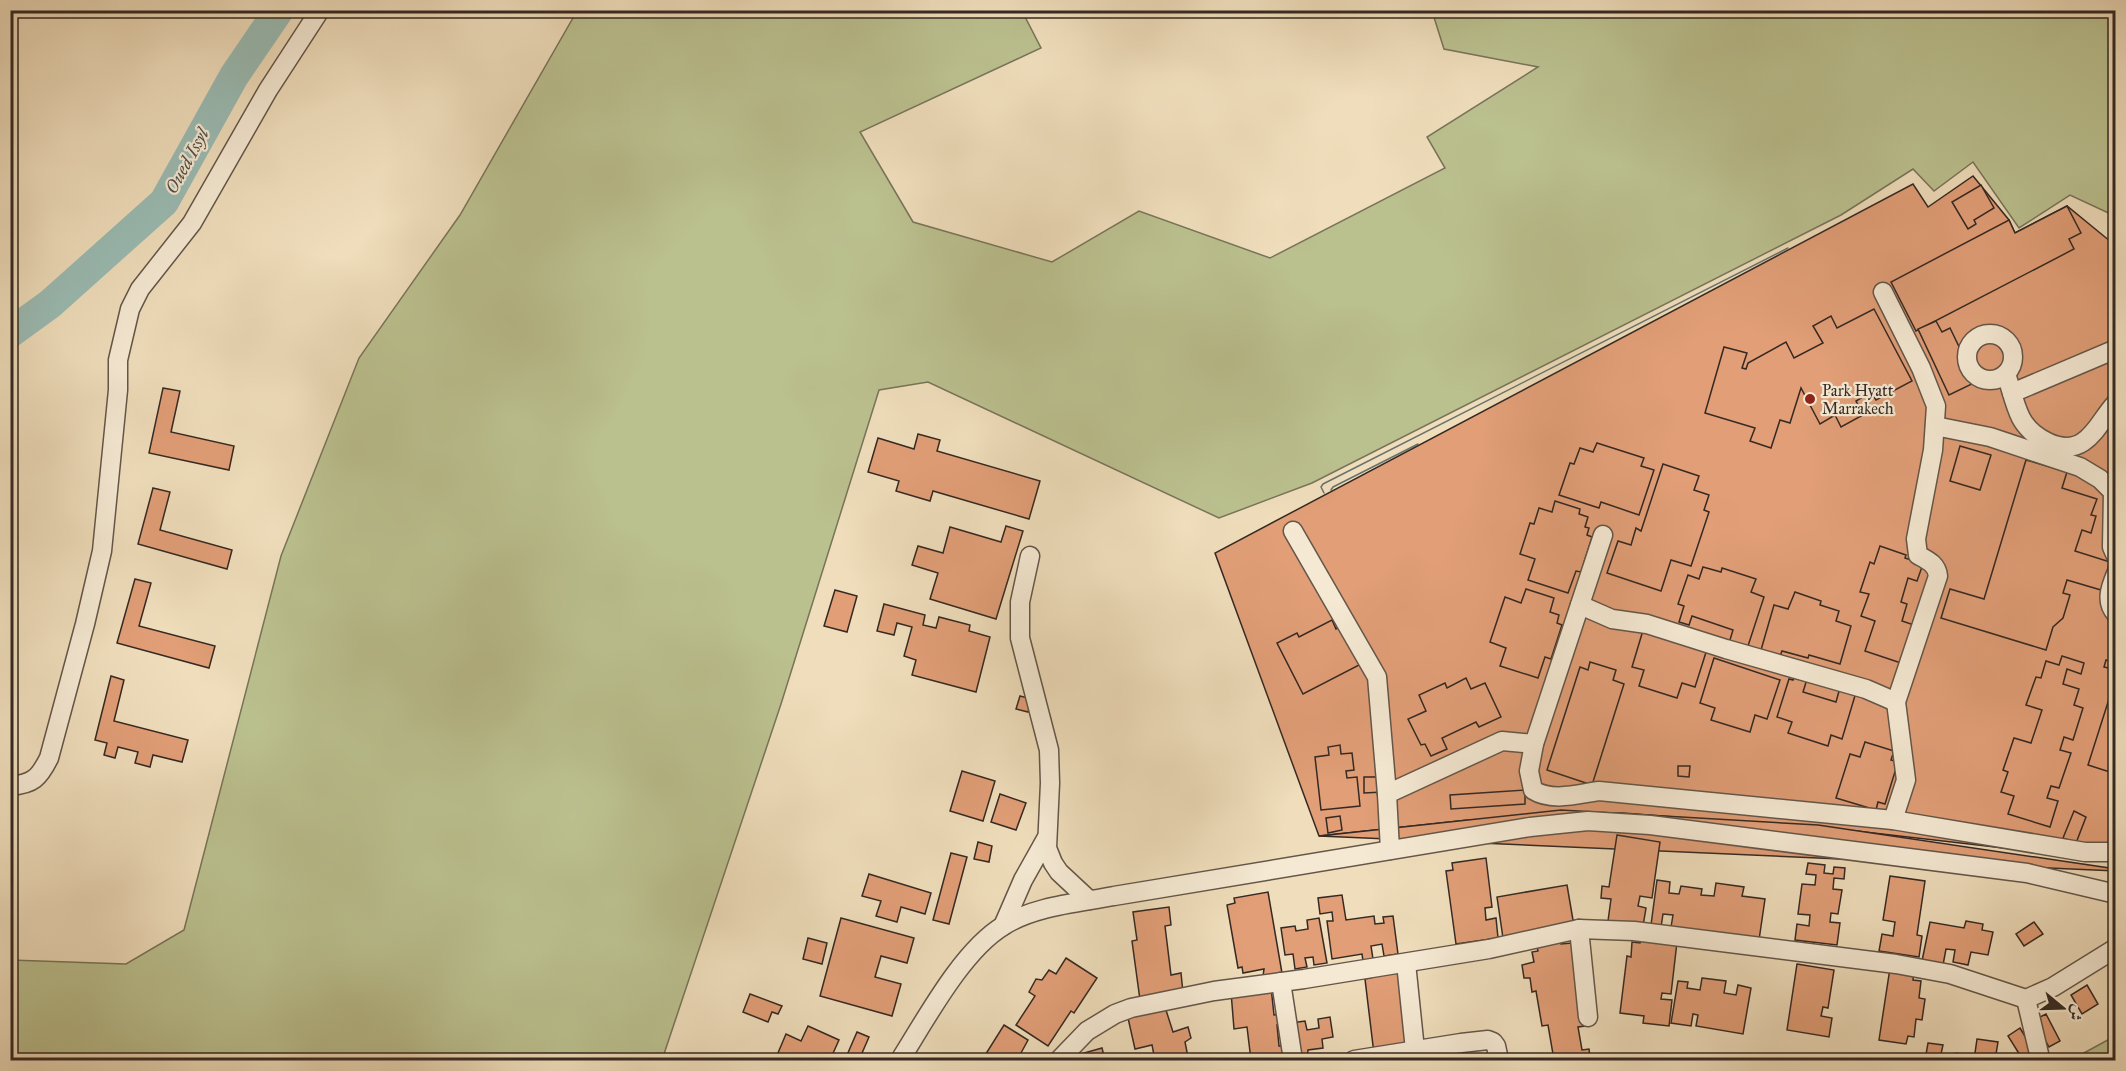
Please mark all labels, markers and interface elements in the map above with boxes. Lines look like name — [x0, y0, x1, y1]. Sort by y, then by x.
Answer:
water label: Oued Issyl — [160, 123, 215, 197]
place label: Park Hyatt Marrakech — [1822, 381, 1894, 418]
marker: Park Hyatt Marrakech — [1803, 392, 1817, 406]
north arrow — [2033, 978, 2093, 1038]
text: ش — [2065, 1002, 2088, 1023]

